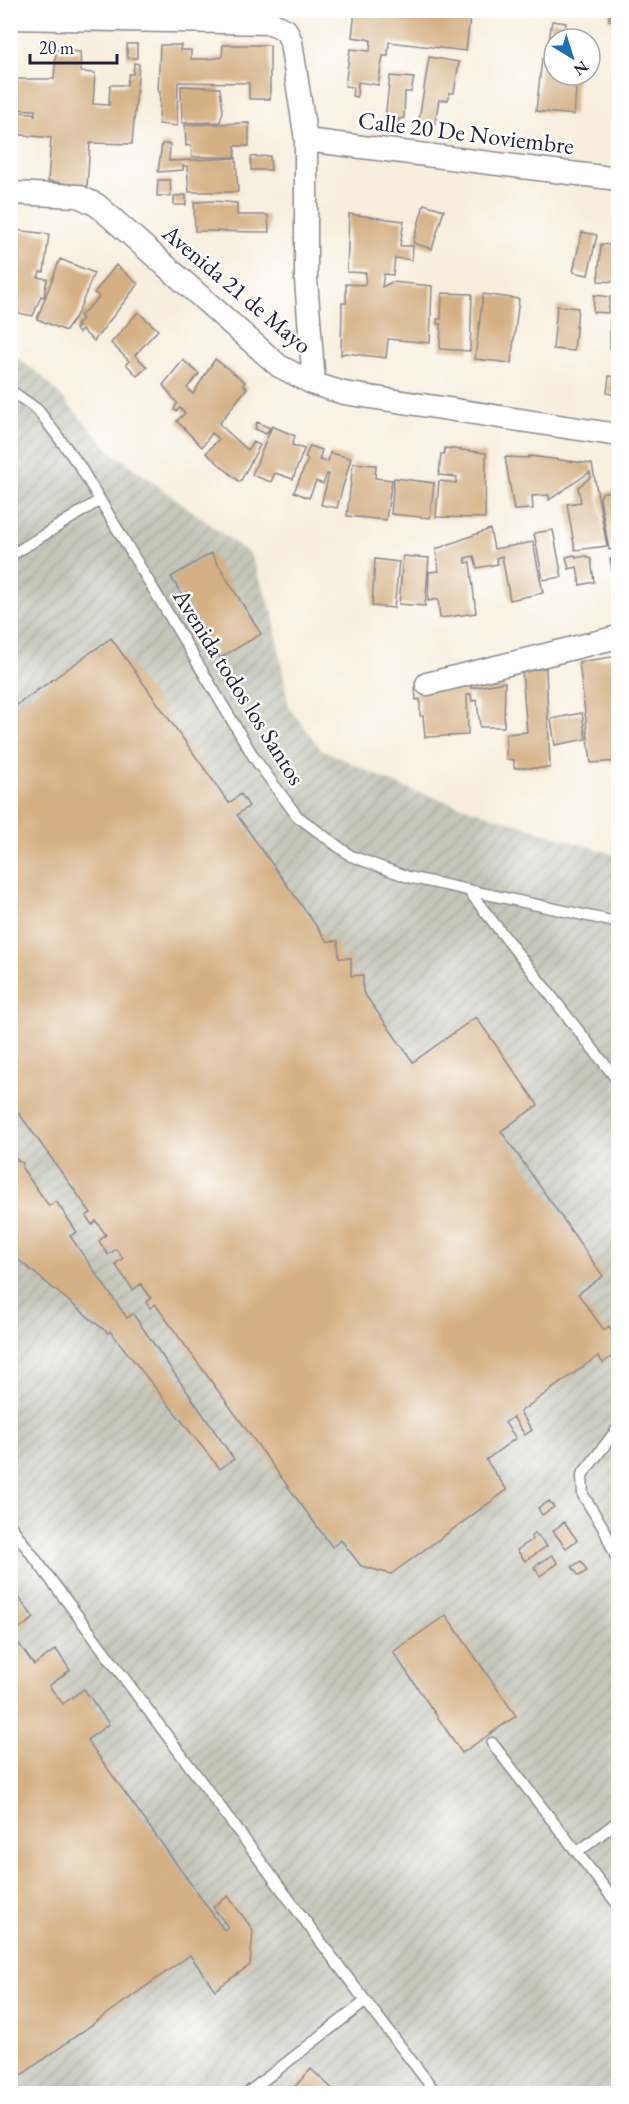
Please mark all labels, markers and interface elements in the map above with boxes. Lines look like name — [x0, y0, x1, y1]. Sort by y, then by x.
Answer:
scale bar — [30, 27, 117, 65]
north arrow — [542, 27, 602, 87]
text: 20 m — [39, 36, 74, 59]
text: N — [569, 56, 592, 81]
street label: Calle 20 De Noviembre — [356, 104, 576, 161]
street label: Avenida 21 de Mayo — [155, 216, 318, 360]
street label: Avenida todos los Santos — [166, 582, 312, 791]

